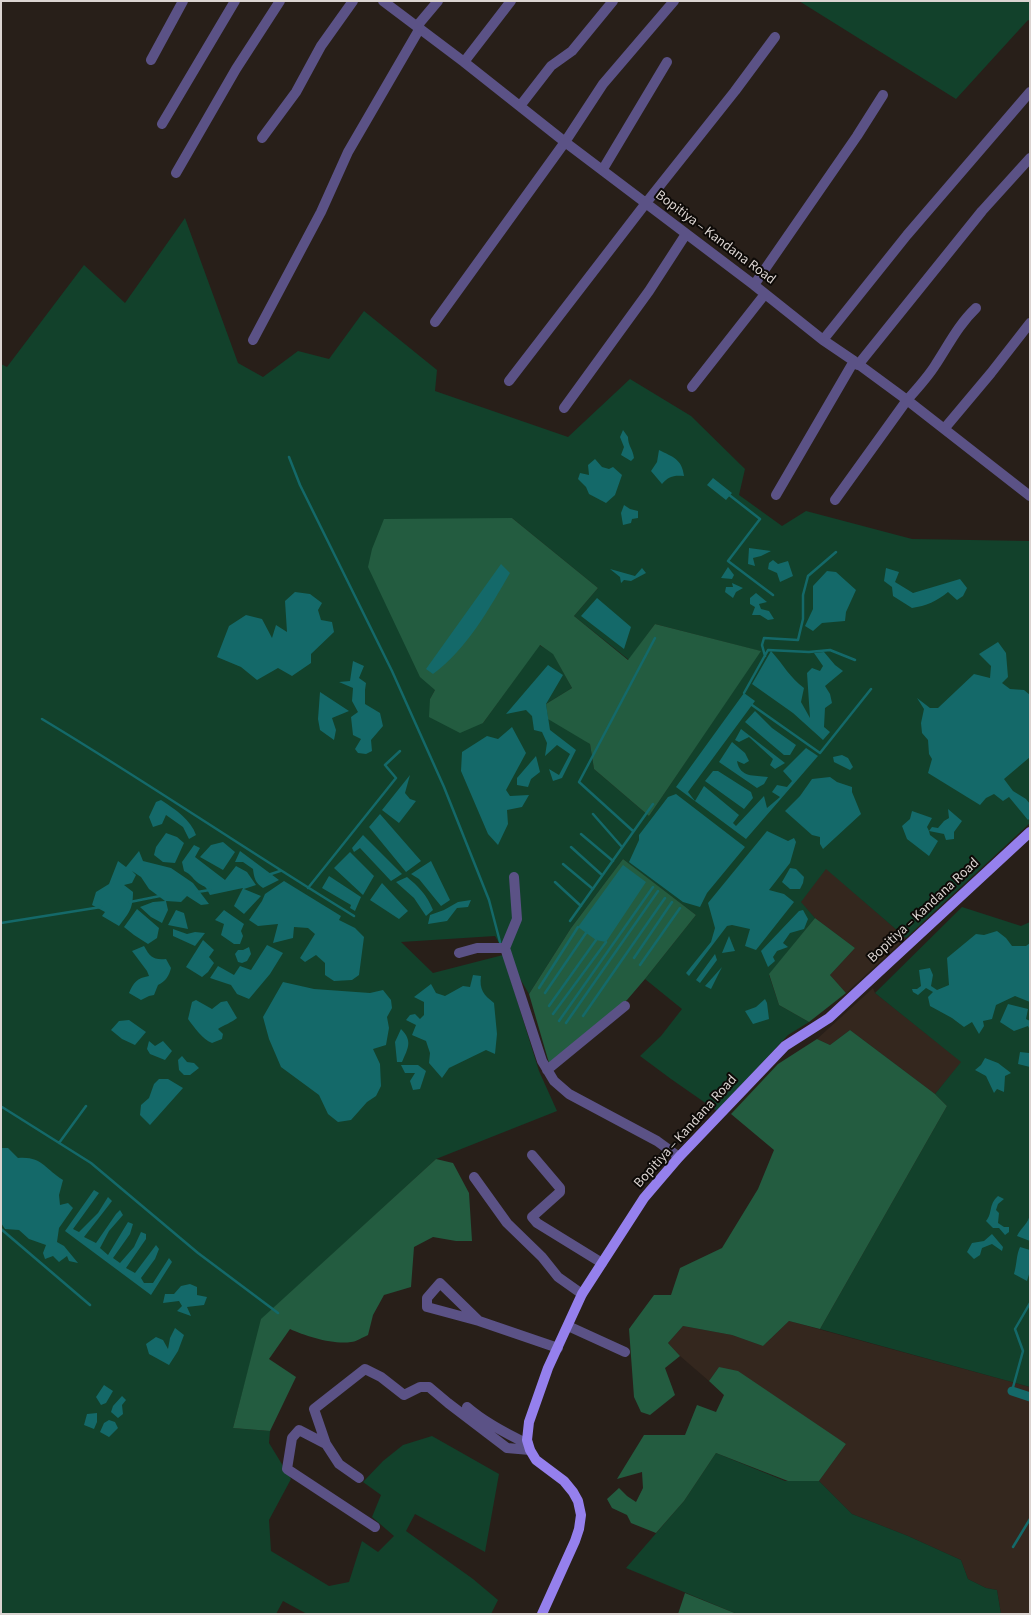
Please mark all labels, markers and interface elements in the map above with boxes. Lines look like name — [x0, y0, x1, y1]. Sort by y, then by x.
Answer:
street label: Bopitiya – Kandana Road — [652, 187, 778, 289]
street label: Bopitiya – Kandana Road — [865, 855, 983, 967]
street label: Bopitiya – Kandana Road — [631, 1072, 741, 1192]

